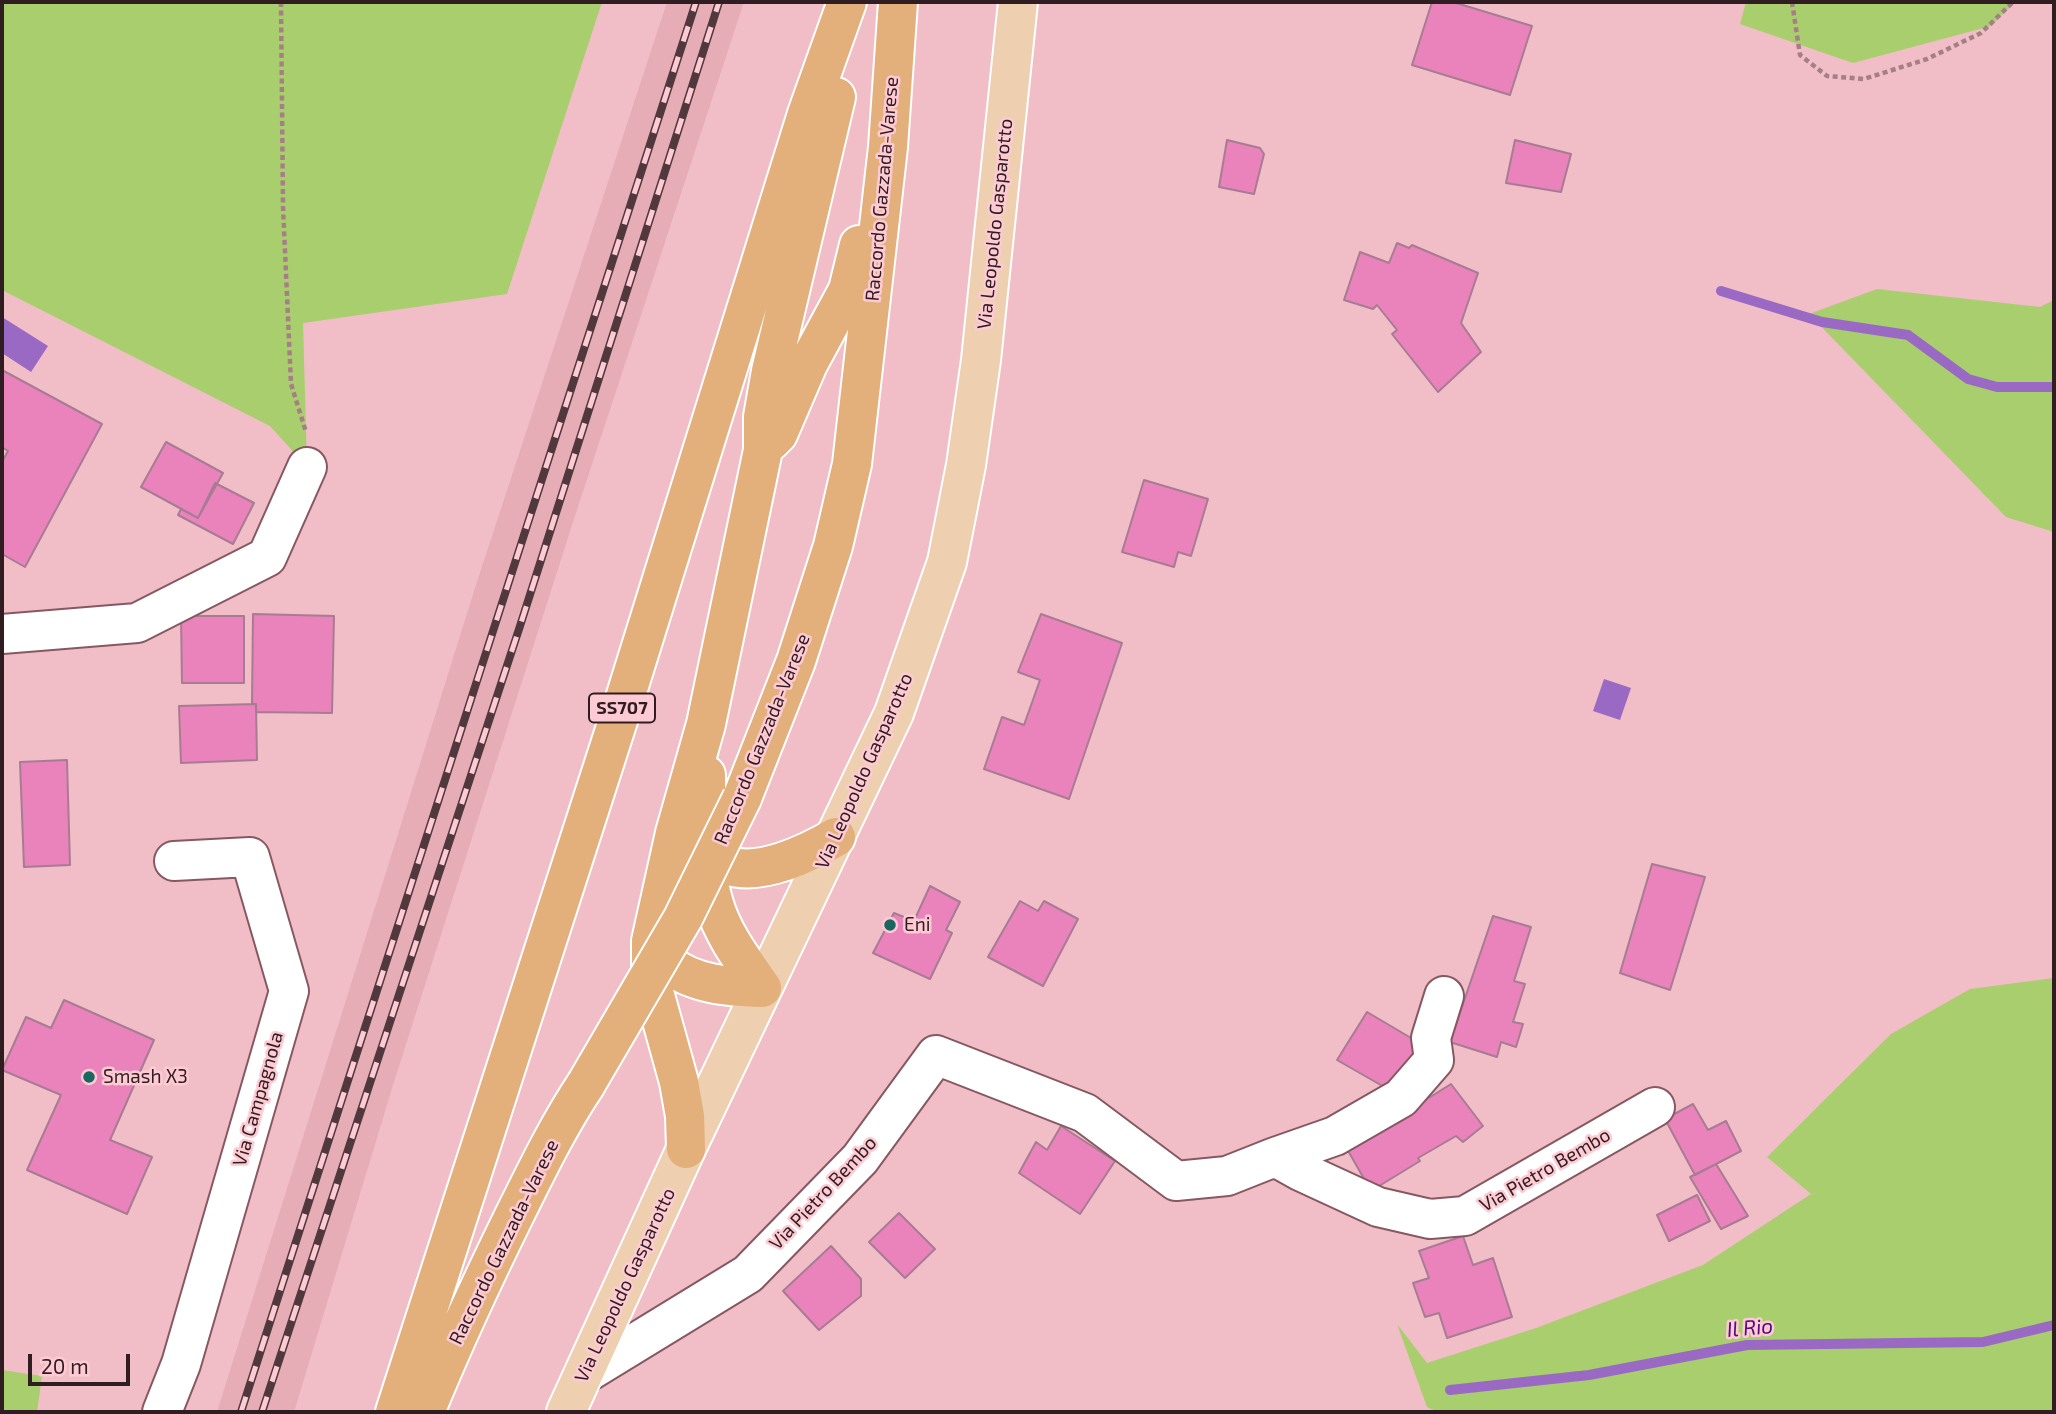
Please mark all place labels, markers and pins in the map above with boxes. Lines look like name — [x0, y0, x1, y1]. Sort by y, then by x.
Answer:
place label: Eni — [904, 914, 930, 936]
marker: Eni — [882, 917, 898, 933]
place label: Smash X3 — [103, 1066, 188, 1088]
marker: Smash X3 — [81, 1069, 97, 1085]

